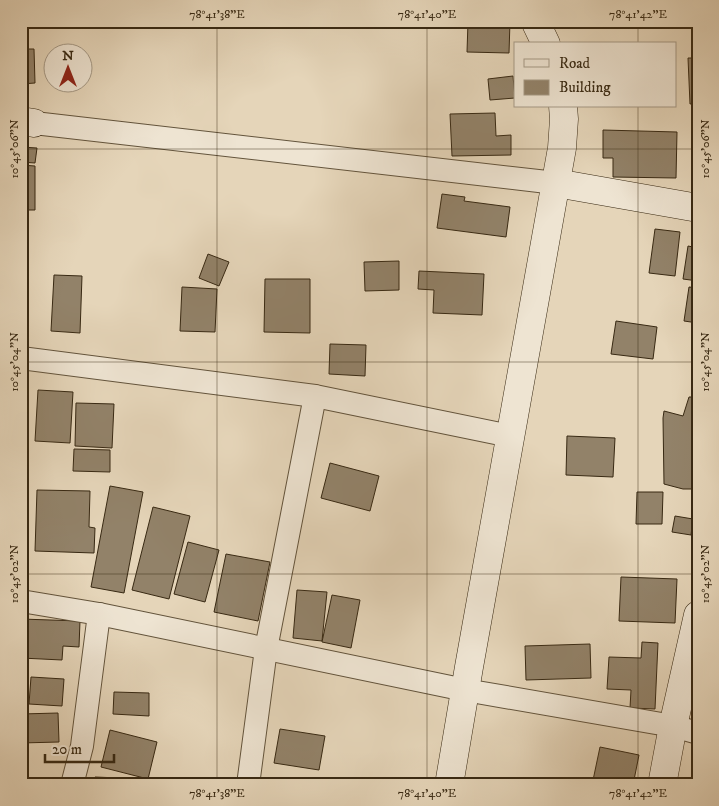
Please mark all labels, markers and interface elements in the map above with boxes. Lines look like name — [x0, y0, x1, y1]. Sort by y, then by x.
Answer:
text: 78°41'38"E — [189, 7, 245, 22]
text: 78°41'40"E — [398, 7, 457, 22]
text: 78°41'42"E — [609, 7, 667, 22]
north arrow — [42, 42, 92, 92]
legend — [514, 42, 676, 108]
text: N — [62, 47, 74, 65]
text: Road — [559, 54, 591, 73]
text: Building — [559, 78, 611, 97]
text: 10°45'06"N — [7, 119, 22, 179]
text: 10°45'06"N — [698, 119, 713, 179]
text: 10°45'04"N — [7, 332, 22, 392]
text: 10°45'04"N — [698, 332, 713, 392]
text: 10°45'02"N — [7, 545, 22, 603]
text: 10°45'02"N — [698, 545, 713, 603]
scale bar — [45, 731, 114, 763]
text: 20 m — [52, 740, 82, 759]
text: 78°41'38"E — [189, 786, 245, 801]
text: 78°41'40"E — [398, 786, 457, 801]
text: 78°41'42"E — [609, 786, 667, 801]

